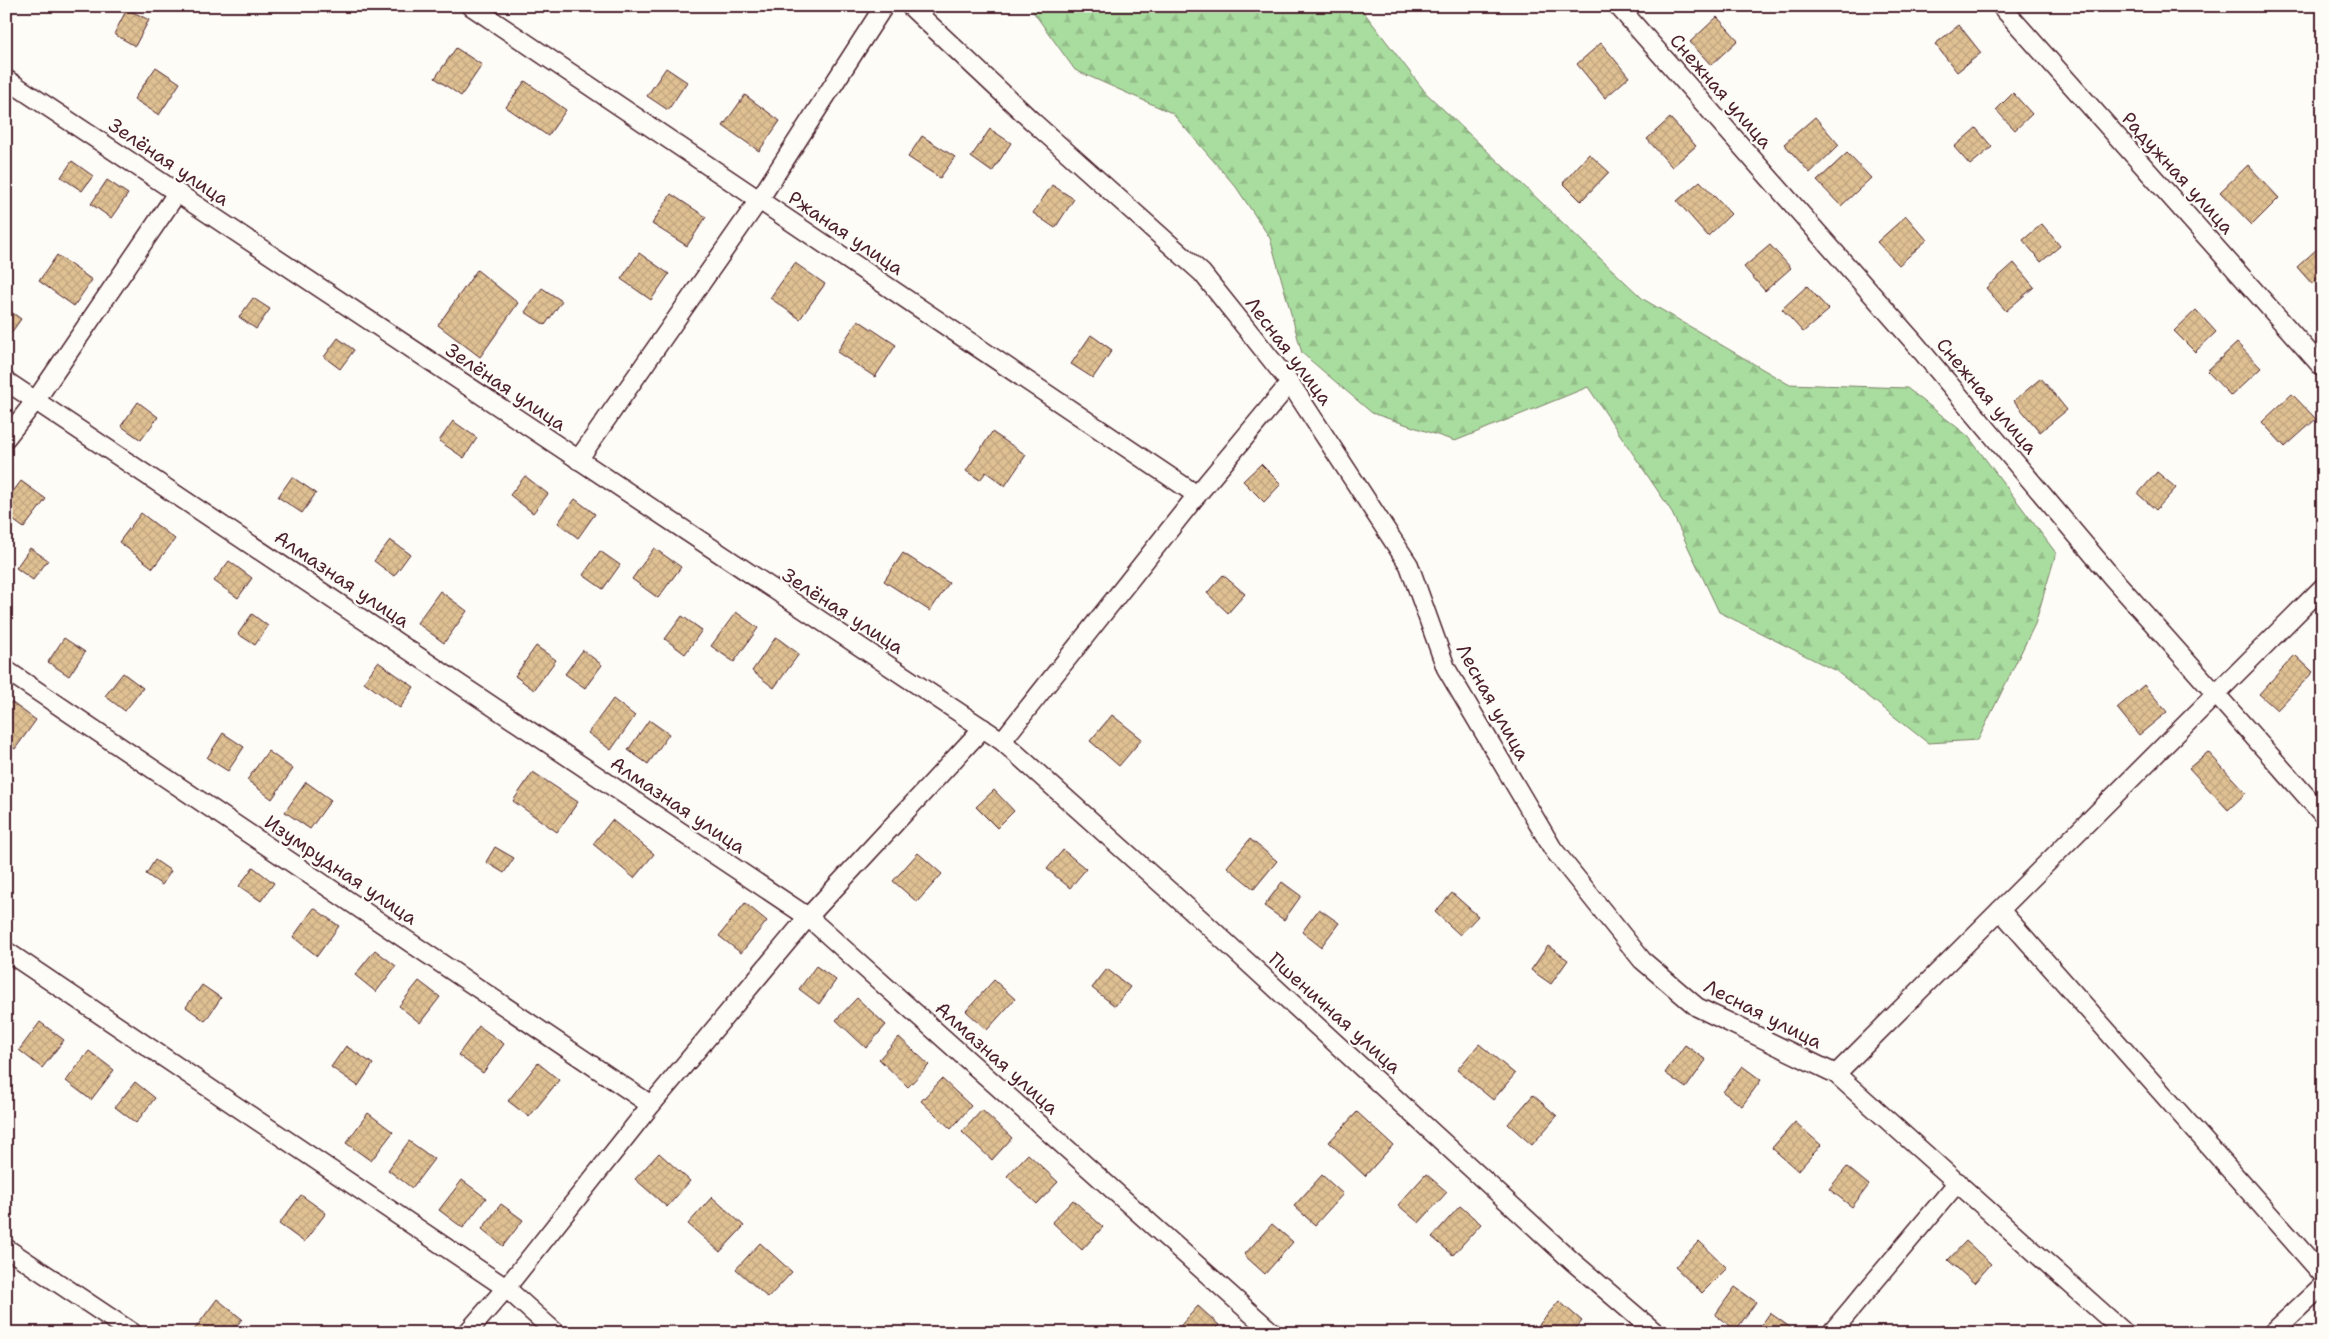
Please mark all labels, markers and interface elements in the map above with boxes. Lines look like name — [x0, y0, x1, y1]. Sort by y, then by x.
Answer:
street label: Снежная улица — [1664, 28, 1778, 154]
street label: Радужная улица — [2116, 107, 2240, 240]
street label: Зелёная улица — [104, 112, 234, 212]
street label: Ржаная улица — [784, 185, 909, 281]
street label: Лесная улица — [1240, 292, 1338, 410]
street label: Снежная улица — [1931, 333, 2043, 460]
street label: Зелёная улица — [441, 337, 571, 437]
street label: Алмазная улица — [270, 525, 414, 634]
street label: Зелёная улица — [777, 562, 909, 660]
street label: Лесная улица — [1451, 639, 1535, 765]
street label: Алмазная улица — [606, 751, 750, 860]
street label: Изумрудная улица — [260, 810, 422, 931]
street label: Пшеничная улица — [1263, 947, 1407, 1079]
street label: Лесная улица — [1700, 973, 1826, 1055]
street label: Алмазная улица — [930, 996, 1064, 1120]

